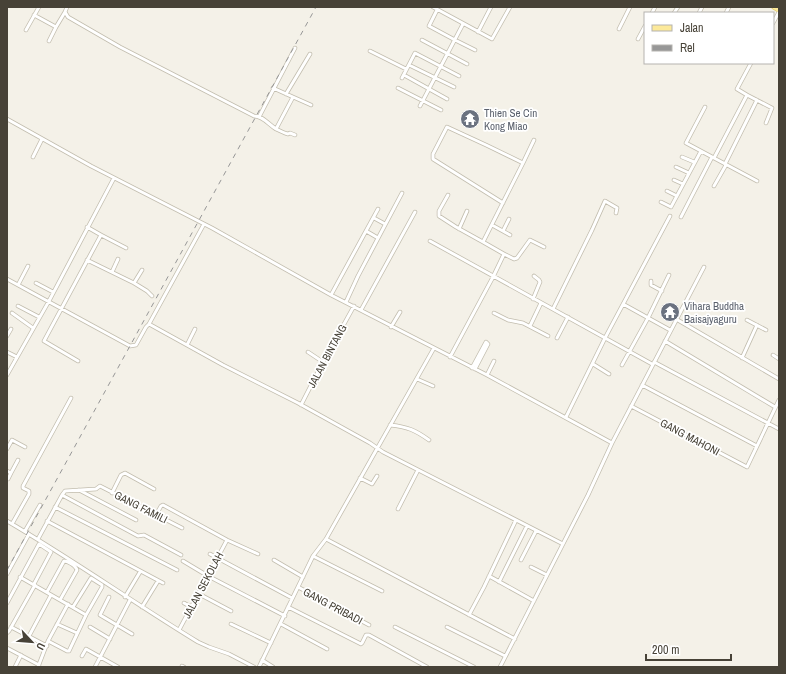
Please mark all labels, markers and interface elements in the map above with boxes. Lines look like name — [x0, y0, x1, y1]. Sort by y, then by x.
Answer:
legend — [644, 12, 774, 64]
text: Jalan — [680, 20, 704, 36]
text: Rel — [680, 40, 695, 56]
place label: Thien Se Cin Kong Miao — [484, 106, 537, 133]
temple icon: Thien Se Cin Kong Miao — [459, 108, 481, 130]
place label: Vihara Buddha Baisajyaguru — [684, 299, 744, 326]
temple icon: Vihara Buddha Baisajyaguru — [659, 301, 681, 323]
street label: JALAN BINTANG — [304, 322, 350, 390]
street label: GANG MAHONI — [658, 416, 722, 458]
street label: GANG FAMILI — [112, 488, 170, 526]
street label: JALAN SEKOLAH — [180, 549, 226, 621]
street label: GANG PRIBADI — [301, 585, 365, 627]
north arrow — [12, 622, 52, 662]
scale bar — [646, 636, 731, 662]
text: U — [33, 640, 49, 652]
text: 200 m — [652, 642, 679, 658]

